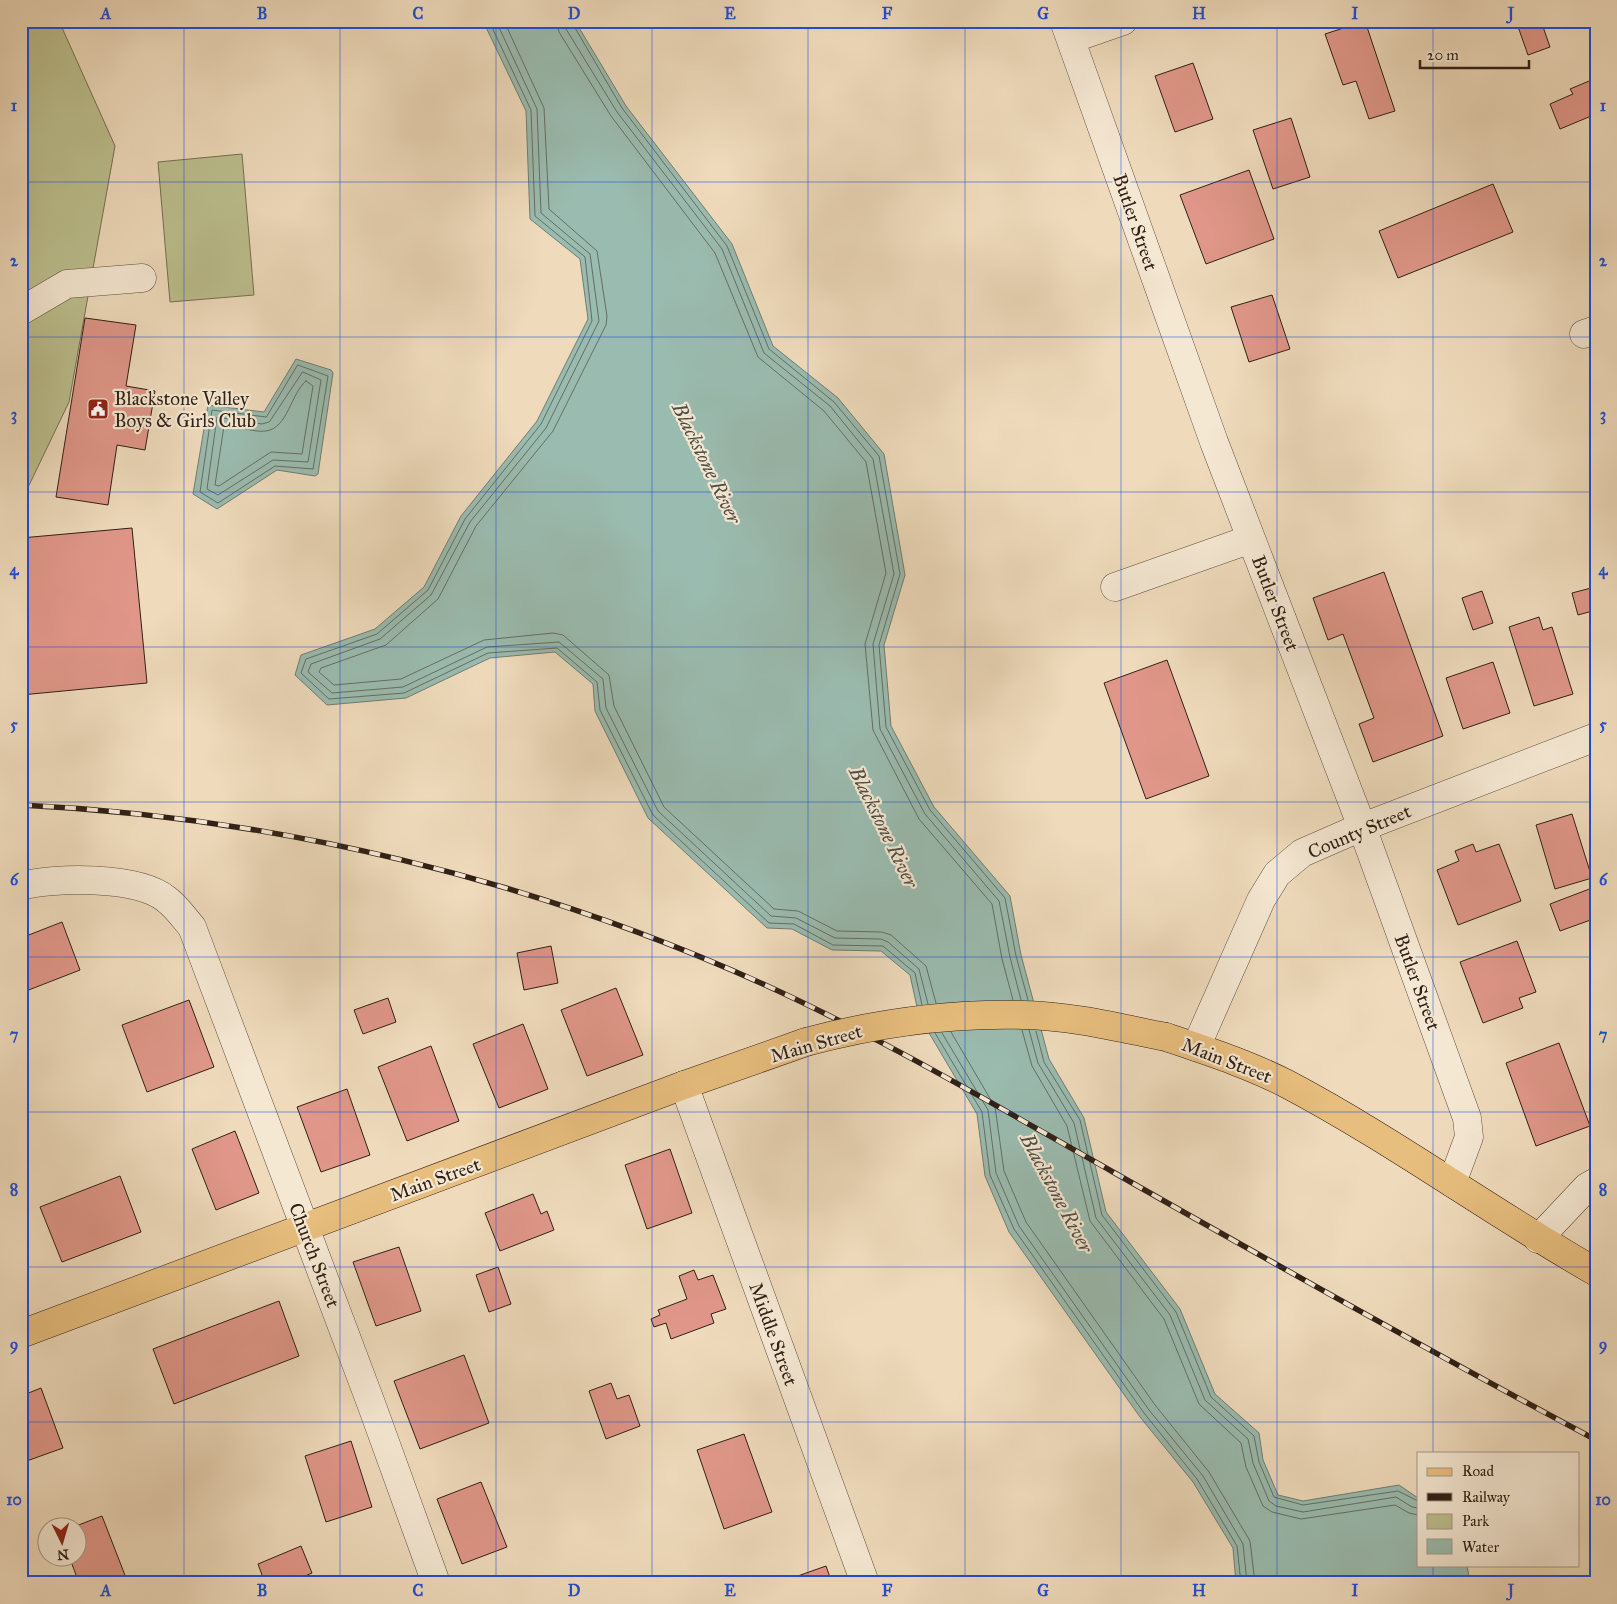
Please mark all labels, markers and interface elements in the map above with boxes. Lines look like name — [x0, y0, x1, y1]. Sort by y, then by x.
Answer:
text: A — [100, 4, 112, 23]
text: B — [257, 4, 267, 23]
text: C — [413, 4, 424, 23]
text: D — [568, 4, 581, 23]
text: E — [724, 4, 736, 23]
text: F — [882, 4, 893, 23]
text: G — [1037, 4, 1049, 23]
text: H — [1192, 4, 1206, 23]
text: I — [1352, 4, 1359, 23]
text: J — [1506, 4, 1515, 24]
scale bar — [1420, 38, 1528, 70]
text: 20 m — [1427, 46, 1459, 64]
text: 1 — [11, 96, 18, 115]
text: 1 — [1600, 96, 1607, 115]
street label: Butler Street — [1108, 171, 1163, 274]
text: 2 — [10, 251, 19, 270]
text: 2 — [1599, 251, 1608, 270]
place label: Blackstone Valley Boys & Girls Club — [114, 387, 256, 432]
public building icon: Blackstone Valley Boys & Girls Club — [86, 397, 110, 421]
water label: Blackstone River — [667, 398, 747, 529]
text: 3 — [11, 405, 17, 425]
text: 3 — [1600, 405, 1606, 425]
street label: Butler Street — [1247, 552, 1304, 655]
text: 4 — [10, 560, 20, 580]
text: 4 — [1599, 560, 1609, 580]
text: 5 — [10, 715, 18, 734]
text: 5 — [1599, 715, 1607, 734]
water label: Blackstone River — [844, 762, 924, 893]
street label: County Street — [1304, 799, 1415, 864]
text: 6 — [10, 870, 19, 889]
text: 6 — [1599, 870, 1608, 889]
street label: Butler Street — [1389, 931, 1446, 1034]
street label: Main Street — [768, 1019, 865, 1068]
text: 7 — [10, 1025, 19, 1044]
text: 7 — [1599, 1025, 1608, 1044]
street label: Main Street — [1179, 1033, 1275, 1088]
water label: Blackstone River — [1015, 1128, 1099, 1258]
street label: Main Street — [387, 1152, 484, 1206]
text: 8 — [10, 1180, 18, 1199]
text: 8 — [1599, 1180, 1607, 1199]
street label: Church Street — [284, 1200, 345, 1311]
street label: Middle Street — [744, 1279, 803, 1389]
text: 9 — [10, 1335, 18, 1355]
text: 9 — [1599, 1335, 1607, 1355]
legend — [1417, 1452, 1580, 1566]
text: Road — [1462, 1462, 1494, 1480]
text: Railway — [1462, 1488, 1511, 1506]
text: 10 — [6, 1490, 22, 1509]
text: 10 — [1595, 1490, 1611, 1509]
text: Park — [1462, 1512, 1489, 1530]
north arrow — [38, 1516, 88, 1566]
text: Water — [1462, 1538, 1499, 1556]
text: N — [56, 1545, 70, 1563]
text: A — [100, 1581, 112, 1600]
text: B — [257, 1581, 267, 1600]
text: C — [413, 1581, 424, 1600]
text: D — [568, 1581, 581, 1600]
text: E — [724, 1581, 736, 1600]
text: F — [882, 1581, 893, 1600]
text: G — [1037, 1581, 1049, 1600]
text: H — [1192, 1581, 1206, 1600]
text: I — [1352, 1581, 1359, 1600]
text: J — [1506, 1581, 1515, 1601]

